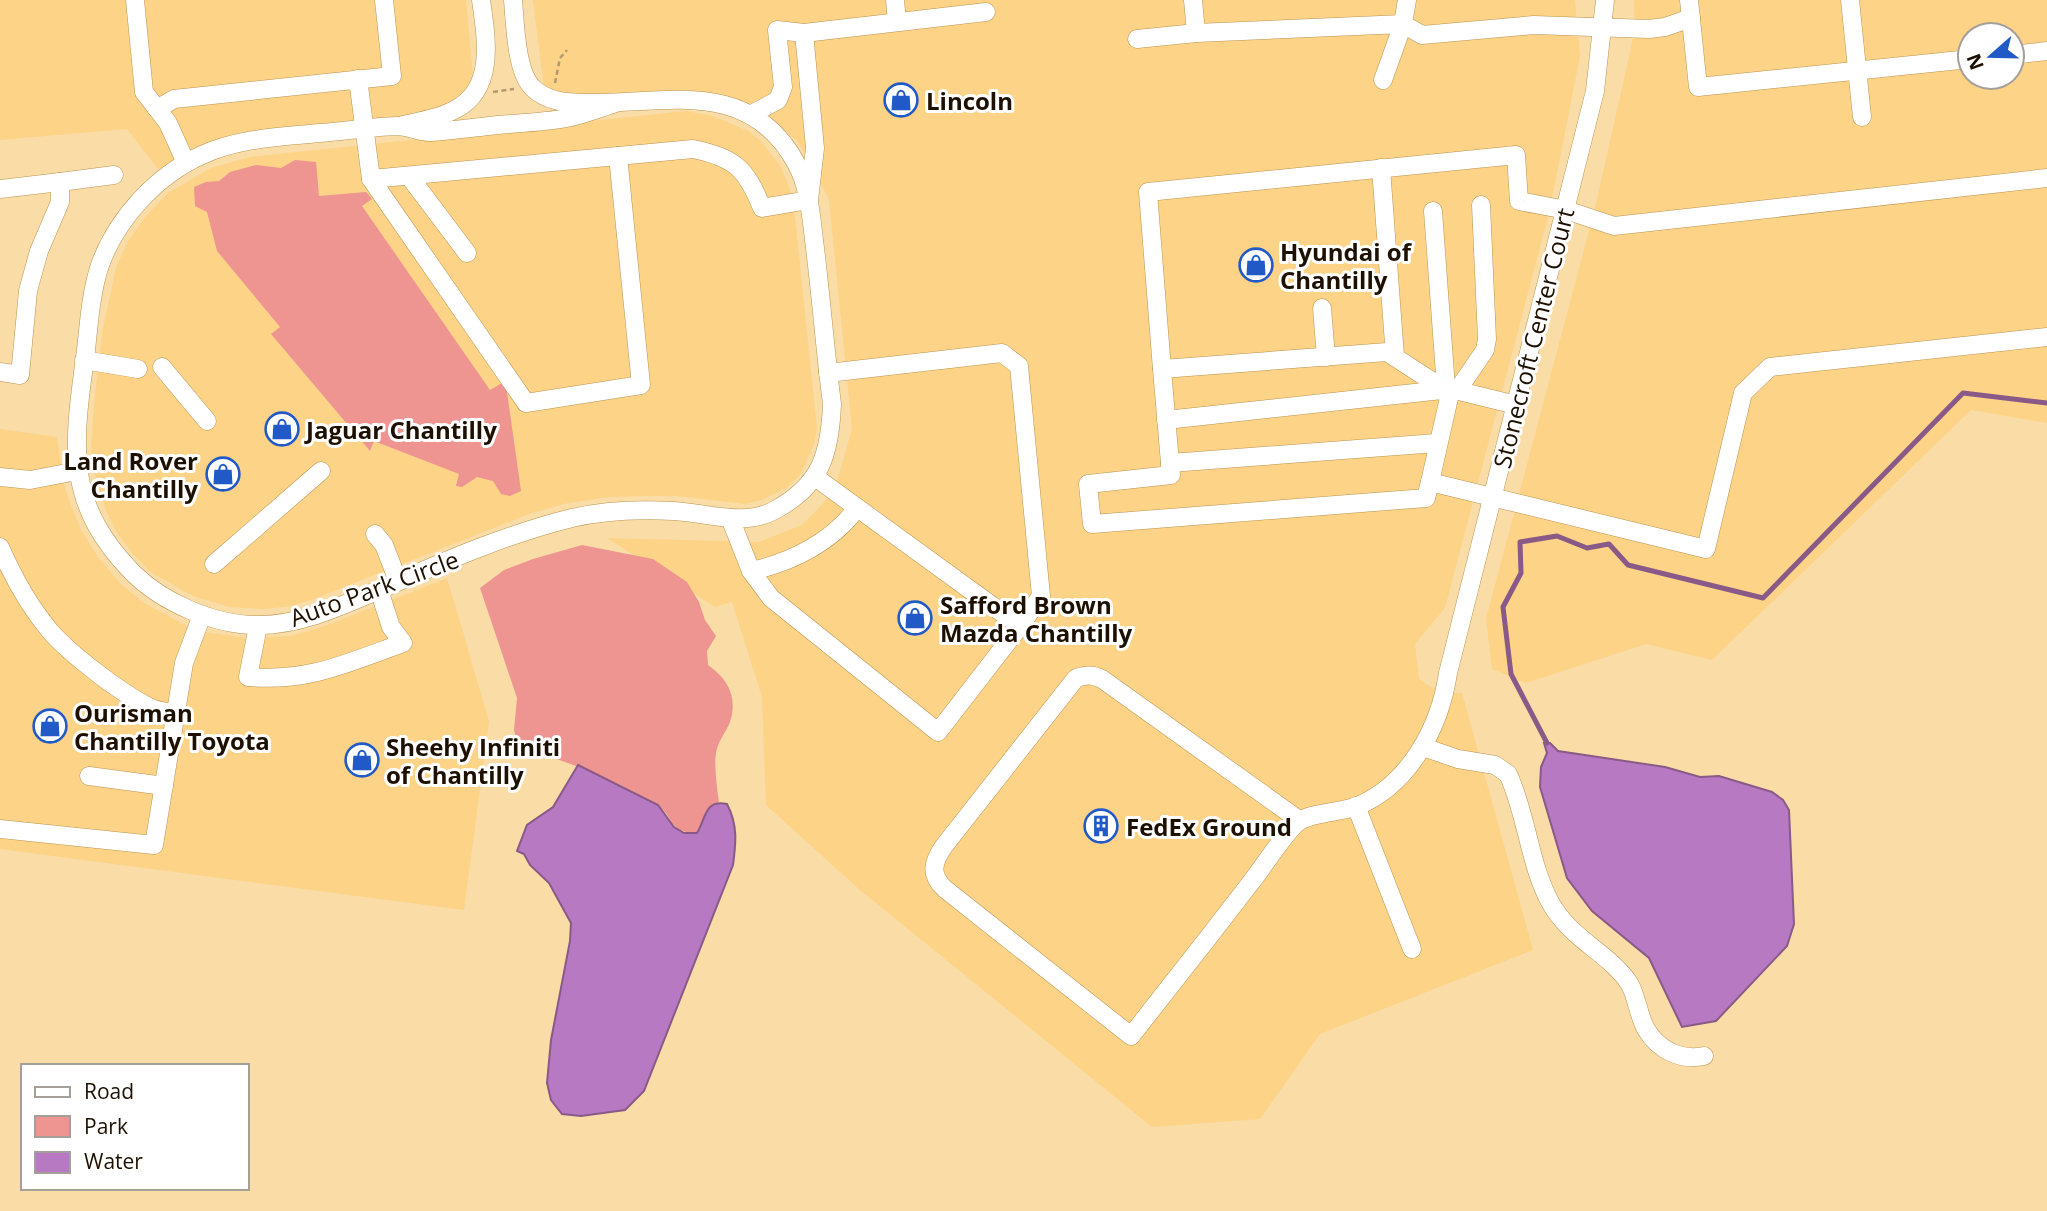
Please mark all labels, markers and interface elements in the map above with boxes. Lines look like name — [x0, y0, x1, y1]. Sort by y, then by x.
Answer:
north arrow — [1956, 21, 2026, 91]
text: N — [1960, 50, 1990, 74]
shop icon: Lincoln — [882, 81, 920, 119]
place label: Lincoln — [926, 84, 1013, 117]
street label: Stonecroft Center Court — [1485, 204, 1581, 472]
place label: Hyundai of Chantilly — [1280, 235, 1413, 296]
shop icon: Hyundai of Chantilly — [1237, 246, 1275, 284]
shop icon: Jaguar Chantilly — [263, 410, 301, 448]
place label: Jaguar Chantilly — [304, 413, 497, 446]
place label: Land Rover Chantilly — [63, 444, 198, 505]
shop icon: Land Rover Chantilly — [204, 455, 242, 493]
street label: Auto Park Circle — [285, 542, 463, 634]
place label: Safford Brown Mazda Chantilly — [940, 588, 1132, 649]
shop icon: Safford Brown Mazda Chantilly — [896, 599, 934, 637]
place label: Ourisman Chantilly Toyota — [74, 696, 270, 757]
shop icon: Ourisman Chantilly Toyota — [31, 707, 69, 745]
place label: Sheehy Infiniti of Chantilly — [386, 730, 560, 791]
shop icon: Sheehy Infiniti of Chantilly — [343, 741, 381, 779]
building icon: FedEx Ground — [1082, 807, 1120, 845]
place label: FedEx Ground — [1126, 810, 1292, 843]
legend — [21, 1064, 248, 1190]
text: Road — [84, 1077, 134, 1105]
text: Park — [84, 1112, 128, 1140]
text: Water — [84, 1147, 143, 1175]

